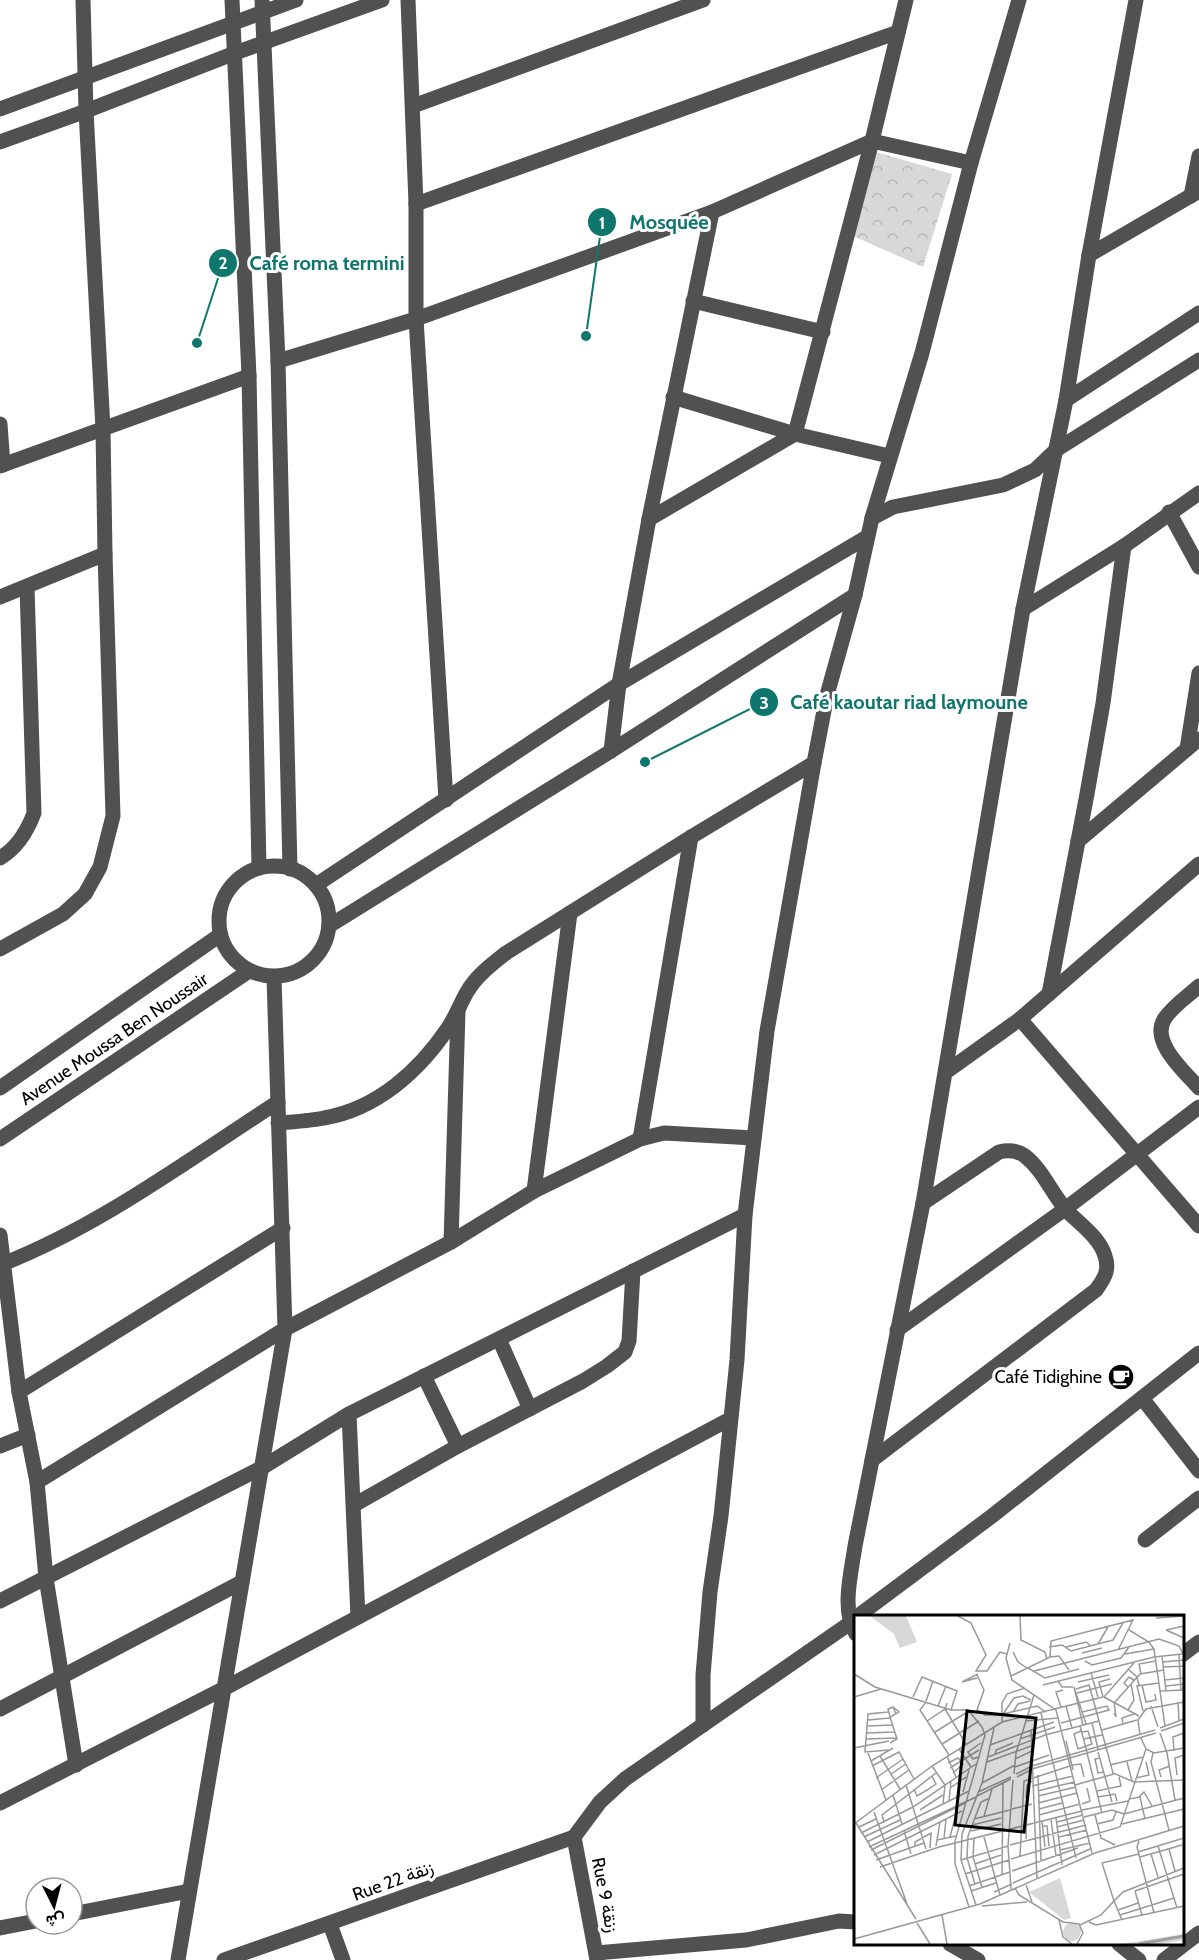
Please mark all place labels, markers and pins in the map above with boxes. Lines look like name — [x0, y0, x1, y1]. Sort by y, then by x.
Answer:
callout: Mosquée — [587, 203, 721, 241]
callout: Café roma termini — [208, 244, 417, 282]
callout: Café kaoutar riad laymoune — [749, 683, 1040, 721]
cafe icon: Café Tidighine — [1106, 1362, 1136, 1392]
place label: Café Tidighine — [994, 1366, 1102, 1388]

